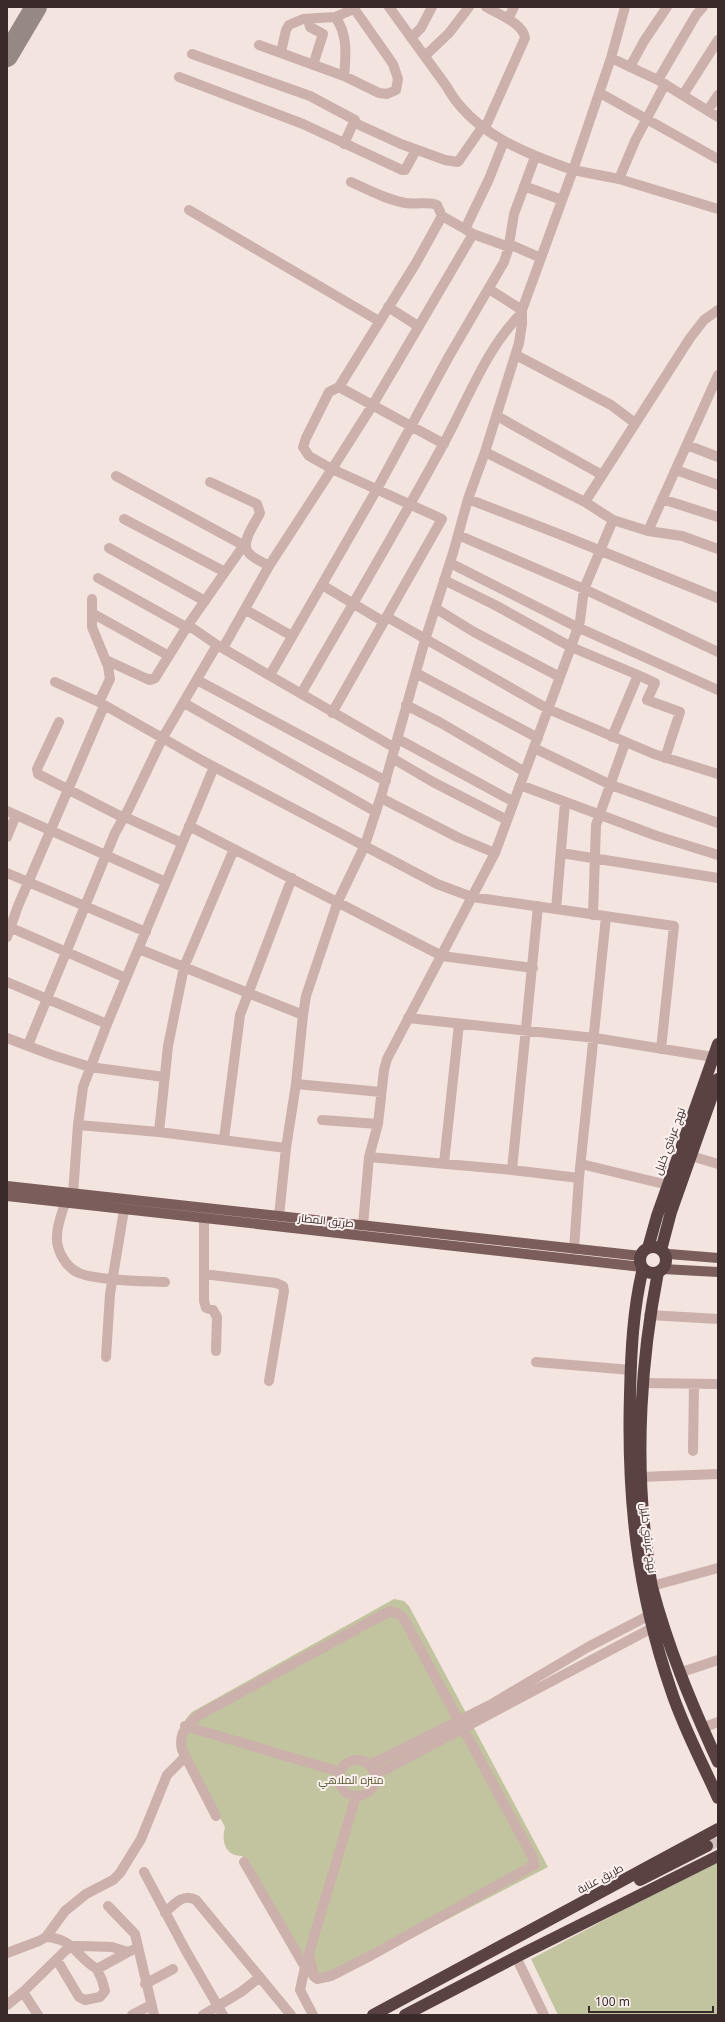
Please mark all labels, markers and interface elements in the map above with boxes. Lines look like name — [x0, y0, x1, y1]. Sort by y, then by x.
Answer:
street label: نهج عرشي خليل — [650, 1105, 689, 1177]
street label: طريق المطار — [296, 1210, 355, 1230]
street label: نهج عرشي خليل — [636, 1502, 661, 1574]
park label: متنزه الملاهي — [318, 1772, 384, 1789]
street label: طريق عنابة — [574, 1860, 626, 1896]
scale bar — [589, 1988, 713, 2014]
text: 100 m — [595, 1993, 630, 2010]

